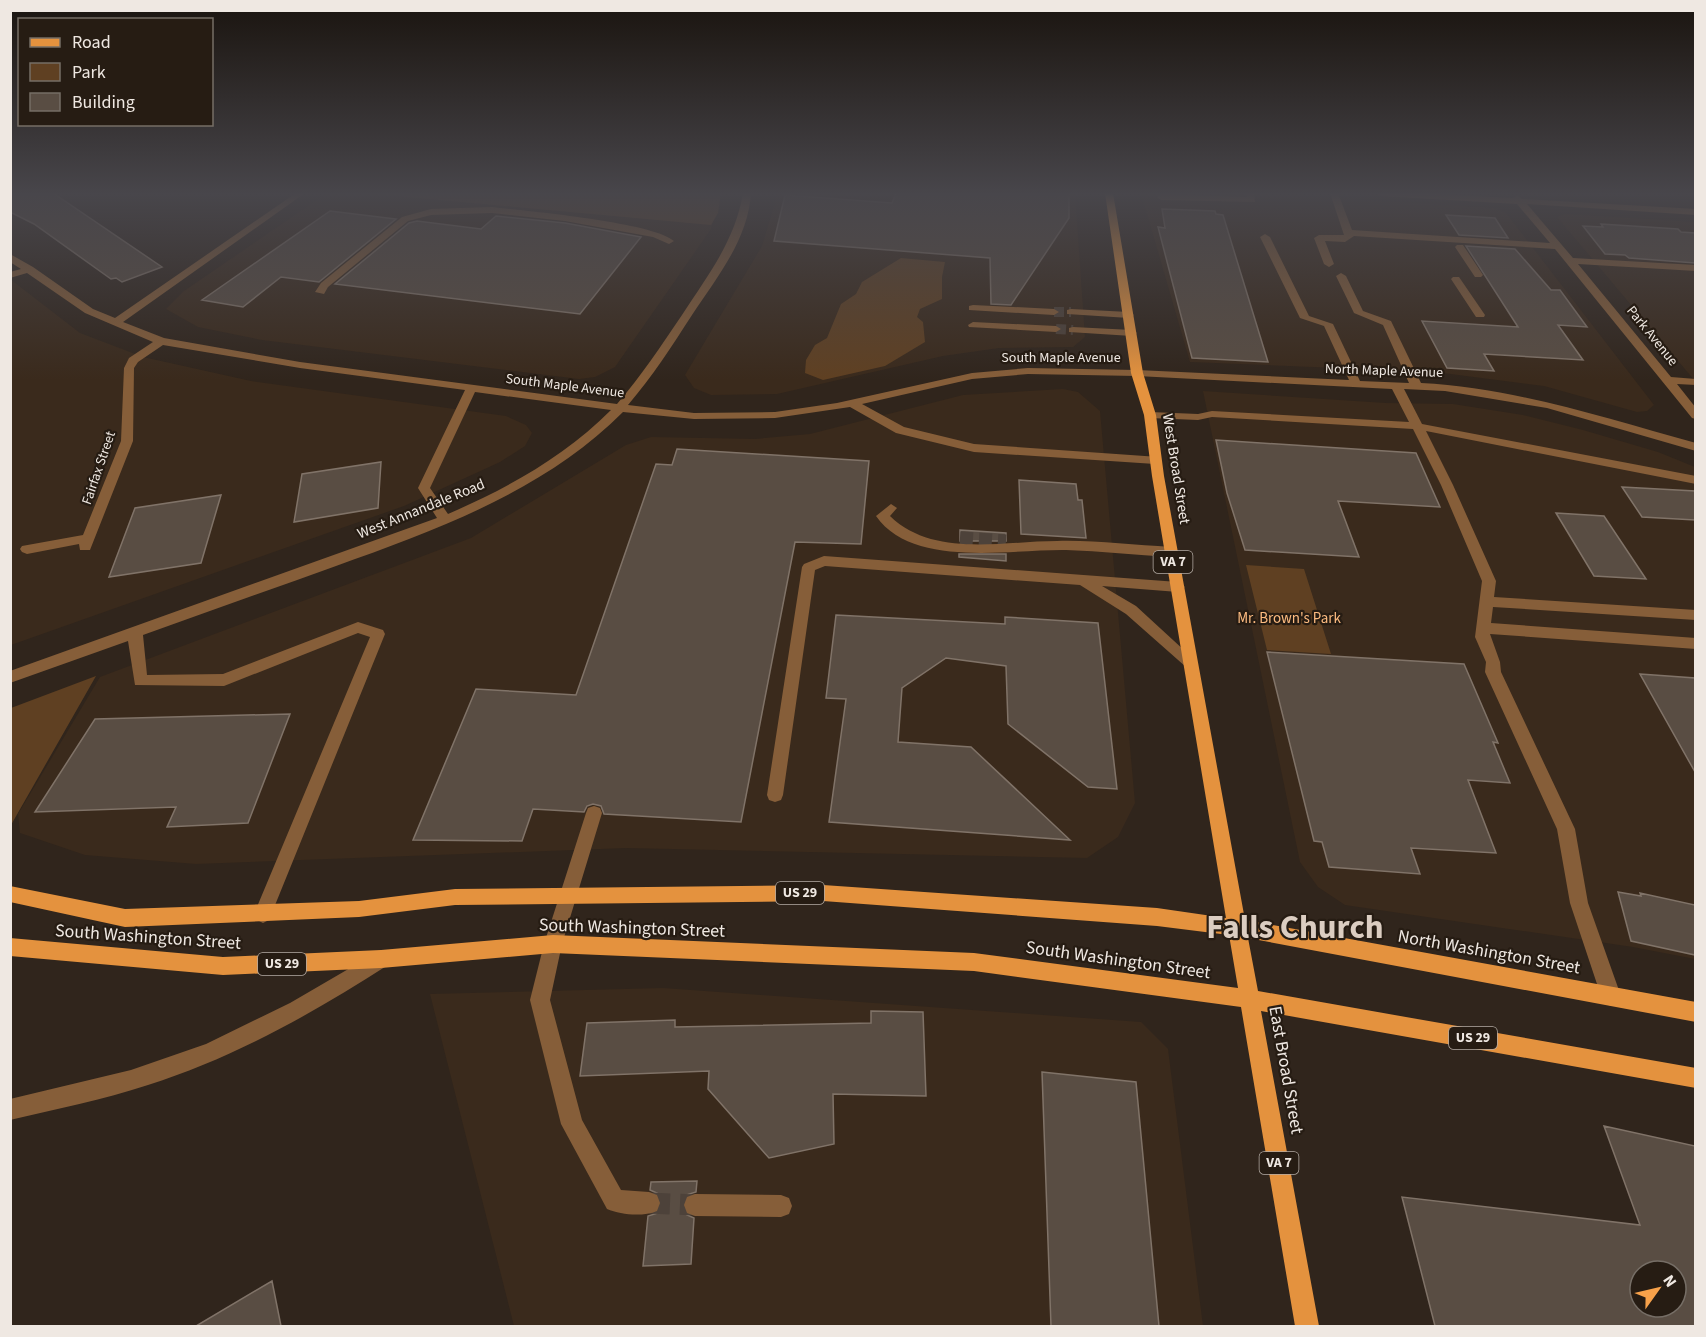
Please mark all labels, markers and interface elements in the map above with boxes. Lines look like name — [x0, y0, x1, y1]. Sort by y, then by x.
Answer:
legend — [18, 18, 213, 126]
text: Road — [72, 30, 111, 55]
text: Park — [72, 60, 106, 85]
text: Building — [72, 90, 135, 115]
street label: Park Avenue — [1622, 302, 1682, 370]
street label: South Maple Avenue — [1001, 348, 1121, 368]
street label: North Maple Avenue — [1325, 359, 1443, 383]
street label: South Maple Avenue — [505, 369, 625, 403]
street label: West Broad Street — [1157, 412, 1195, 526]
street label: Fairfax Street — [77, 428, 121, 508]
street label: West Annandale Road — [354, 474, 488, 544]
road number: VA 7 — [1154, 551, 1192, 573]
park label: Mr. Brown's Park — [1237, 608, 1341, 629]
road number: US 29 — [776, 882, 824, 904]
district label: Falls Church — [1206, 904, 1384, 951]
street label: South Washington Street — [538, 912, 726, 944]
street label: South Washington Street — [54, 918, 242, 956]
street label: North Washington Street — [1396, 924, 1582, 980]
street label: South Washington Street — [1024, 935, 1212, 985]
road number: US 29 — [258, 953, 306, 975]
street label: East Broad Street — [1262, 1004, 1310, 1136]
road number: US 29 — [1449, 1027, 1497, 1049]
road number: VA 7 — [1260, 1152, 1298, 1174]
north arrow — [1628, 1259, 1688, 1319]
text: N — [1658, 1271, 1682, 1292]

